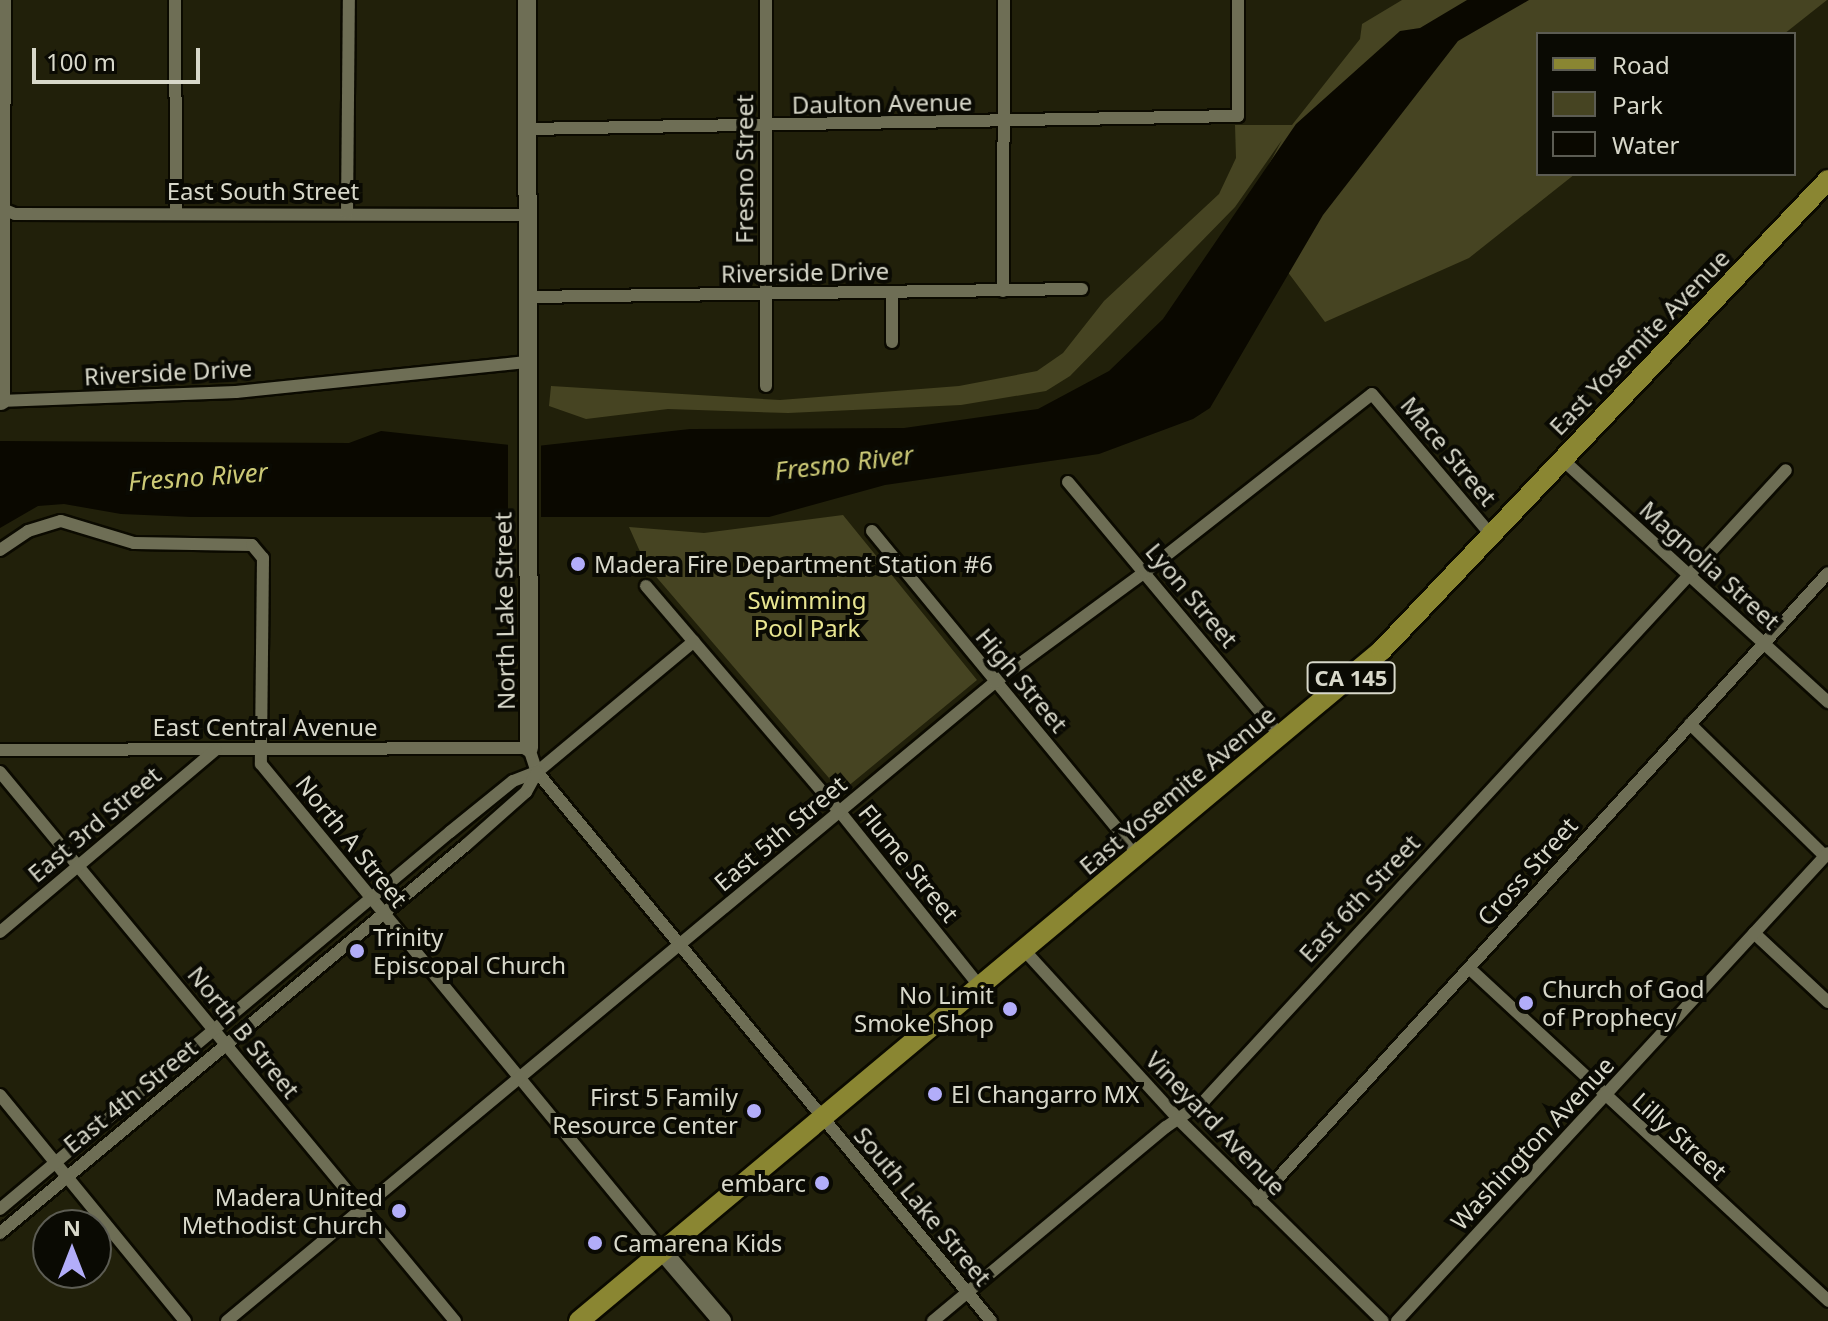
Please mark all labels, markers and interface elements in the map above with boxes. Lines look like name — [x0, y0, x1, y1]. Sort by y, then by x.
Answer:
scale bar — [36, 32, 204, 82]
legend — [1536, 32, 1796, 176]
text: 100 m — [46, 45, 116, 78]
text: Road — [1612, 48, 1670, 81]
street label: Daulton Avenue — [791, 87, 973, 119]
text: Park — [1612, 88, 1663, 121]
street label: Fresno Street — [730, 94, 758, 244]
text: Water — [1612, 128, 1679, 161]
street label: East South Street — [167, 177, 359, 205]
street label: East Yosemite Avenue — [1543, 243, 1735, 441]
street label: Riverside Drive — [721, 256, 889, 288]
street label: Riverside Drive — [83, 353, 253, 391]
street label: Mace Street — [1395, 391, 1503, 511]
water label: Fresno River — [773, 439, 915, 487]
water label: Fresno River — [127, 457, 269, 497]
street label: Magnolia Street — [1634, 495, 1786, 635]
street label: North Lake Street — [488, 512, 520, 710]
street label: Lyon Street — [1140, 537, 1244, 653]
place label: Madera Fire Department Station #6 — [594, 550, 993, 578]
marker: Madera Fire Department Station #6 — [569, 555, 587, 573]
park label: Swimming Pool Park — [748, 586, 866, 642]
street label: High Street — [970, 622, 1074, 738]
road number: CA 145 — [1305, 660, 1397, 696]
street label: East Yosemite Avenue — [1073, 700, 1281, 880]
street label: East Central Avenue — [153, 713, 377, 741]
street label: East 3rd Street — [22, 760, 166, 888]
street label: North A Street — [290, 769, 414, 913]
street label: East 5th Street — [708, 769, 852, 897]
street label: Flume Street — [853, 798, 965, 928]
street label: Cross Street — [1471, 811, 1583, 931]
street label: East 6th Street — [1293, 828, 1425, 968]
place label: Trinity Episcopal Church — [373, 923, 566, 979]
marker: Trinity Episcopal Church — [348, 942, 366, 960]
street label: North B Street — [182, 960, 306, 1104]
place label: Church of God of Prophecy — [1542, 975, 1705, 1031]
place label: No Limit Smoke Shop — [854, 981, 994, 1037]
marker: Church of God of Prophecy — [1517, 994, 1535, 1012]
marker: No Limit Smoke Shop — [1001, 1000, 1019, 1018]
street label: East 4th Street — [57, 1033, 203, 1159]
street label: Vineyard Avenue — [1140, 1045, 1292, 1201]
street label: Washington Avenue — [1444, 1051, 1620, 1235]
place label: El Changarro MX — [951, 1080, 1139, 1108]
place label: First 5 Family Resource Center — [552, 1083, 738, 1139]
marker: El Changarro MX — [926, 1085, 944, 1103]
street label: Lilly Street — [1627, 1086, 1733, 1186]
marker: First 5 Family Resource Center — [745, 1102, 763, 1120]
street label: South Lake Street — [848, 1121, 998, 1291]
place label: embarc — [721, 1169, 806, 1197]
marker: embarc — [813, 1174, 831, 1192]
place label: Madera United Methodist Church — [182, 1183, 383, 1239]
marker: Madera United Methodist Church — [390, 1202, 408, 1220]
north arrow — [32, 1209, 112, 1289]
text: N — [63, 1212, 81, 1242]
place label: Camarena Kids — [613, 1229, 782, 1257]
marker: Camarena Kids — [584, 1232, 606, 1254]

